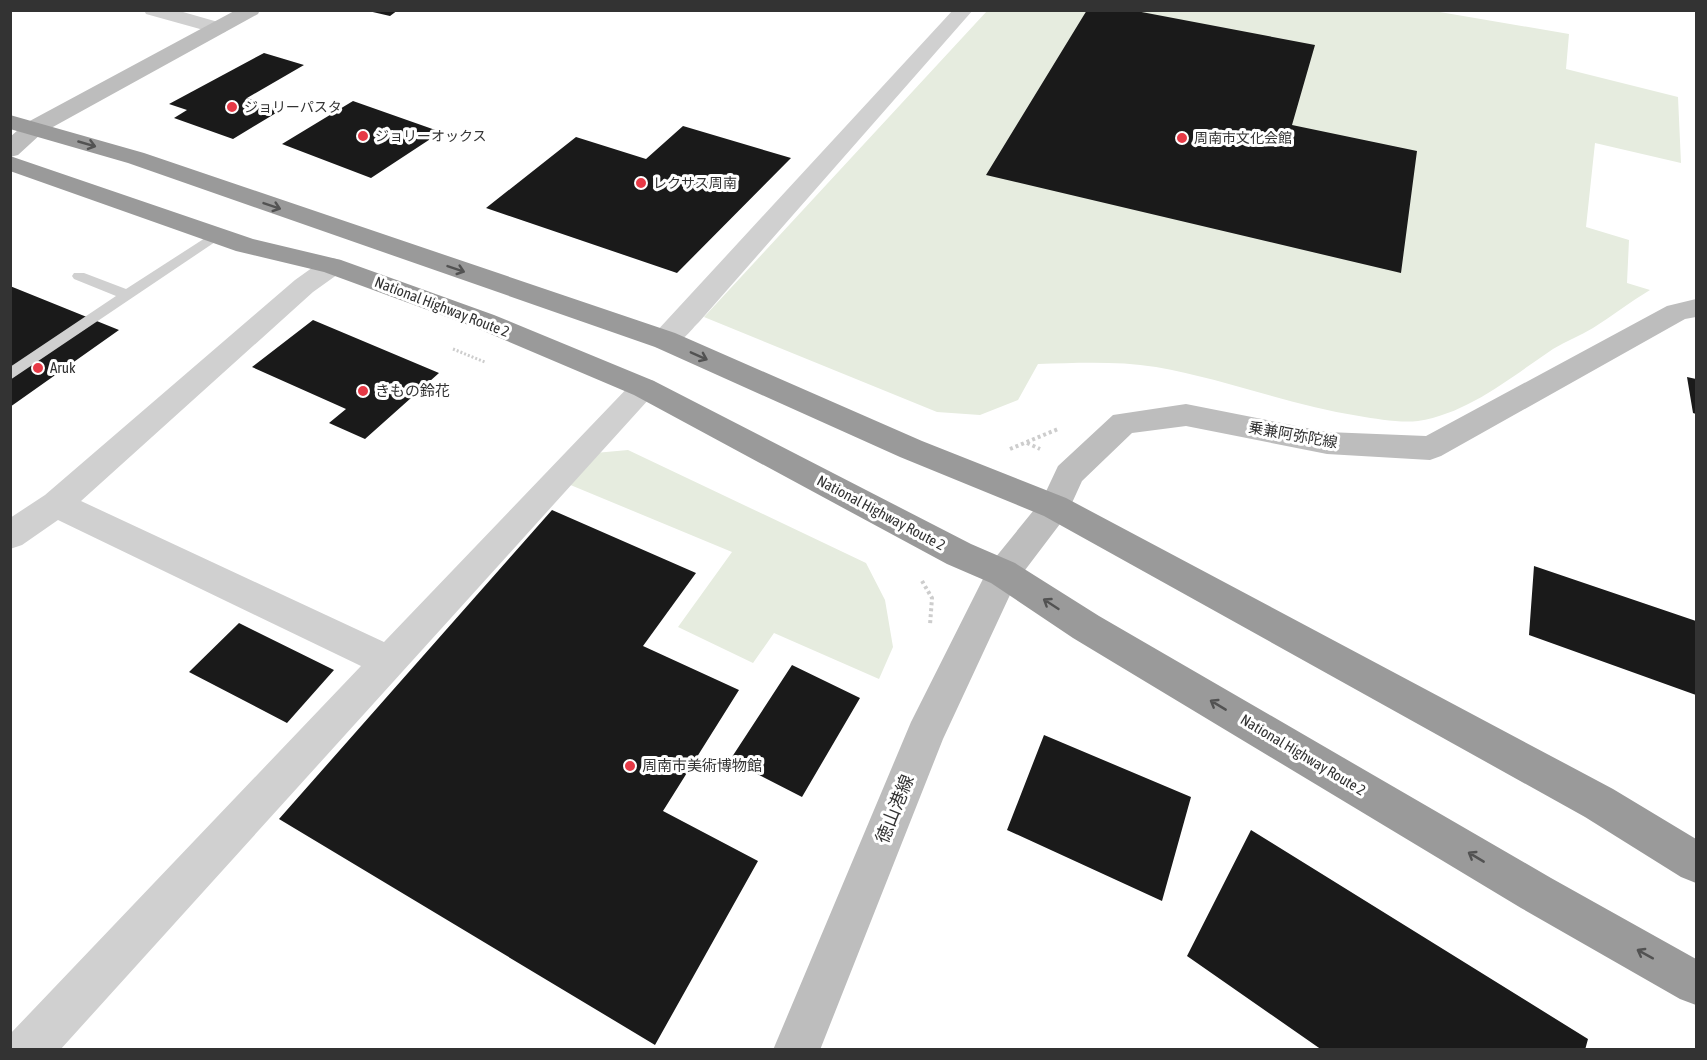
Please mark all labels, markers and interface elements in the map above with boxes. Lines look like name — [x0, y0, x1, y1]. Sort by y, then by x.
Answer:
place label: ジョリーパスタ — [244, 99, 342, 115]
marker: ジョリーパスタ — [225, 100, 239, 114]
place label: ジョリーオックス — [375, 128, 487, 144]
marker: ジョリーオックス — [356, 129, 370, 143]
place label: 周南市文化会館 — [1194, 130, 1292, 146]
marker: 周南市文化会館 — [1175, 131, 1189, 145]
one-way arrow — [77, 139, 96, 150]
place label: レクサス周南 — [653, 175, 737, 191]
marker: レクサス周南 — [634, 176, 648, 190]
one-way arrow — [262, 201, 281, 212]
one-way arrow — [446, 264, 465, 275]
street label: National Highway Route 2 — [373, 273, 512, 340]
one-way arrow — [690, 350, 708, 362]
place label: Aruk — [50, 359, 76, 376]
marker: Aruk — [31, 361, 45, 375]
place label: きもの鈴花 — [375, 382, 450, 399]
marker: きもの鈴花 — [356, 384, 370, 398]
street label: 乗兼阿弥陀線 — [1247, 418, 1339, 451]
street label: National Highway Route 2 — [814, 472, 948, 554]
one-way arrow — [1043, 598, 1060, 610]
one-way arrow — [1210, 698, 1227, 710]
street label: National Highway Route 2 — [1238, 711, 1369, 799]
place label: 周南市美術博物館 — [642, 757, 762, 774]
marker: 周南市美術博物館 — [623, 759, 637, 773]
street label: 徳山港線 — [871, 772, 918, 846]
one-way arrow — [1468, 851, 1485, 863]
one-way arrow — [1637, 948, 1655, 959]

